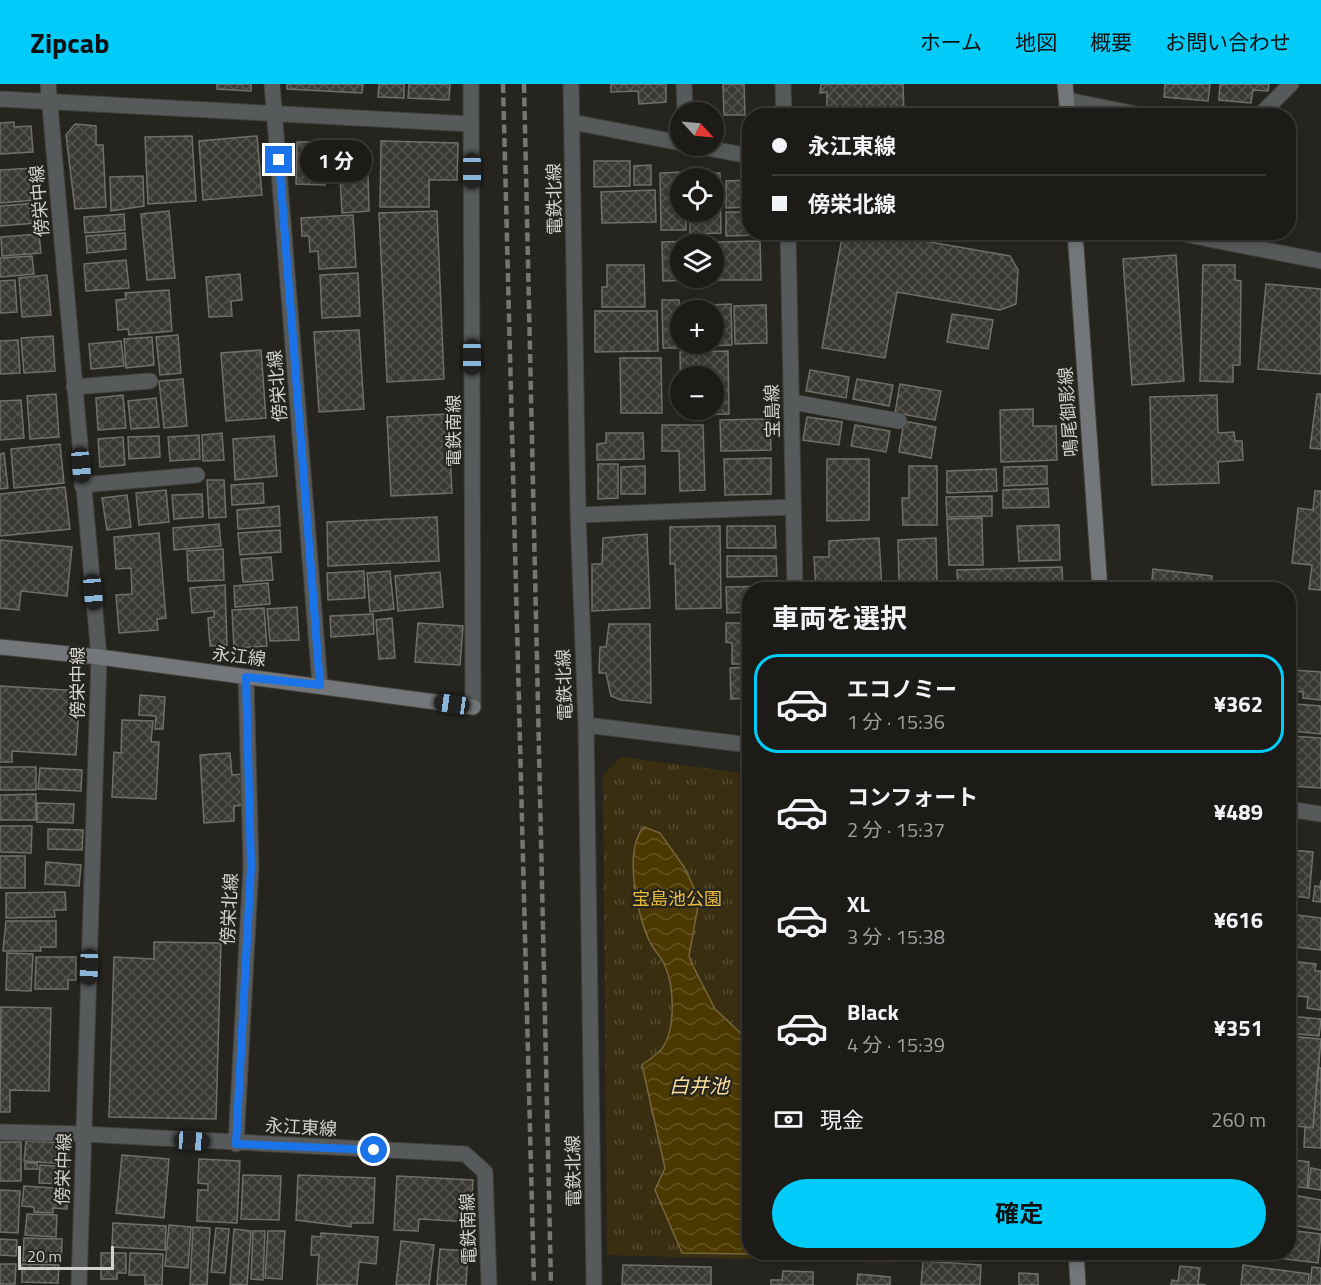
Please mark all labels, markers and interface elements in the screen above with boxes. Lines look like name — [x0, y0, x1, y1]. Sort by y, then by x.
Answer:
text: Zipcab — [30, 21, 109, 64]
text: ホーム — [920, 26, 982, 58]
text: 地図 — [1015, 26, 1057, 58]
text: 概要 — [1090, 26, 1132, 58]
text: お問い合わせ — [1165, 26, 1291, 58]
north arrow — [670, 102, 724, 156]
map controls — [670, 102, 724, 420]
text: 永江東線 — [808, 129, 896, 163]
callout: 1 分 — [300, 139, 372, 181]
text: 1 分 — [318, 145, 354, 176]
route end — [265, 146, 292, 173]
car — [463, 153, 481, 189]
street label: 電鉄北線 — [540, 163, 568, 235]
street label: 傍栄中線 — [22, 164, 56, 238]
button: locate — [670, 168, 724, 222]
text: 傍栄北線 — [808, 187, 896, 221]
button: layers — [670, 234, 724, 288]
button: + — [670, 300, 724, 354]
car — [463, 339, 481, 375]
street label: 傍栄北線 — [260, 349, 294, 423]
button: − — [670, 366, 724, 420]
street label: 鳴尾御影線 — [1051, 366, 1085, 458]
street label: 宝島線 — [758, 384, 786, 438]
street label: 電鉄南線 — [440, 395, 467, 467]
car — [70, 446, 92, 484]
car — [82, 573, 104, 611]
text: 車両を選択 — [772, 597, 907, 638]
street label: 永江線 — [211, 639, 267, 673]
street label: 傍栄中線 — [64, 647, 91, 719]
street label: 電鉄北線 — [549, 649, 579, 721]
text: エコノミー — [847, 672, 957, 706]
icon: car — [775, 677, 829, 731]
text: ¥362 — [1214, 687, 1263, 721]
car — [433, 693, 471, 715]
text: 1 分 · 15:36 — [847, 706, 945, 737]
text: コンフォート — [847, 780, 978, 814]
icon: car — [775, 785, 829, 839]
text: ¥489 — [1214, 795, 1263, 829]
text: 2 分 · 15:37 — [847, 814, 945, 845]
street label: 傍栄北線 — [214, 872, 244, 946]
park label: 宝島池公園 — [632, 885, 722, 912]
text: XL — [847, 887, 870, 921]
icon: car — [775, 893, 829, 947]
text: ¥616 — [1214, 903, 1263, 937]
text: 3 分 · 15:38 — [847, 921, 945, 952]
car — [79, 949, 99, 985]
text: Black — [847, 995, 899, 1029]
icon: car — [775, 1001, 829, 1055]
text: ¥351 — [1214, 1011, 1263, 1045]
text: 4 分 · 15:39 — [847, 1029, 945, 1060]
water label: 白井池 — [669, 1070, 731, 1101]
icon: cash — [772, 1103, 805, 1136]
text: 現金 — [820, 1103, 864, 1137]
text: 260 m — [1211, 1104, 1266, 1135]
street label: 永江東線 — [264, 1112, 338, 1142]
car — [173, 1131, 211, 1151]
street label: 傍栄中線 — [48, 1133, 78, 1205]
street label: 電鉄北線 — [559, 1135, 587, 1207]
route start — [360, 1136, 387, 1163]
button: 確定 — [772, 1179, 1266, 1248]
street label: 電鉄南線 — [453, 1193, 483, 1265]
scale bar — [18, 1243, 114, 1270]
text: 20 m — [27, 1244, 62, 1268]

